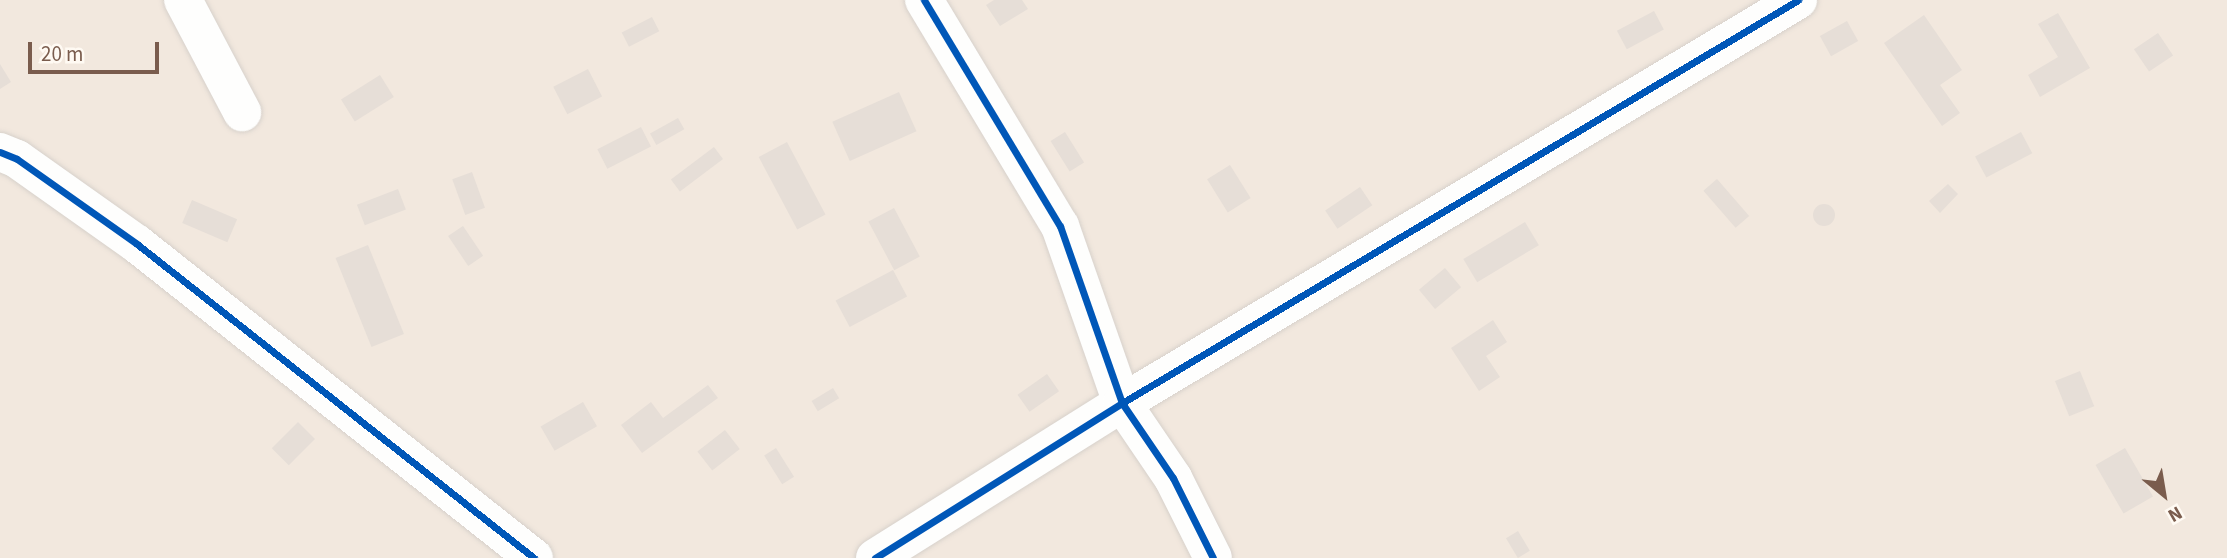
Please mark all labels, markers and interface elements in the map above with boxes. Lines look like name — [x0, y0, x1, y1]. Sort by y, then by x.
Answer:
scale bar — [32, 28, 163, 72]
text: 20 m — [41, 39, 83, 69]
north arrow — [2129, 460, 2199, 530]
text: N — [2163, 499, 2187, 528]

